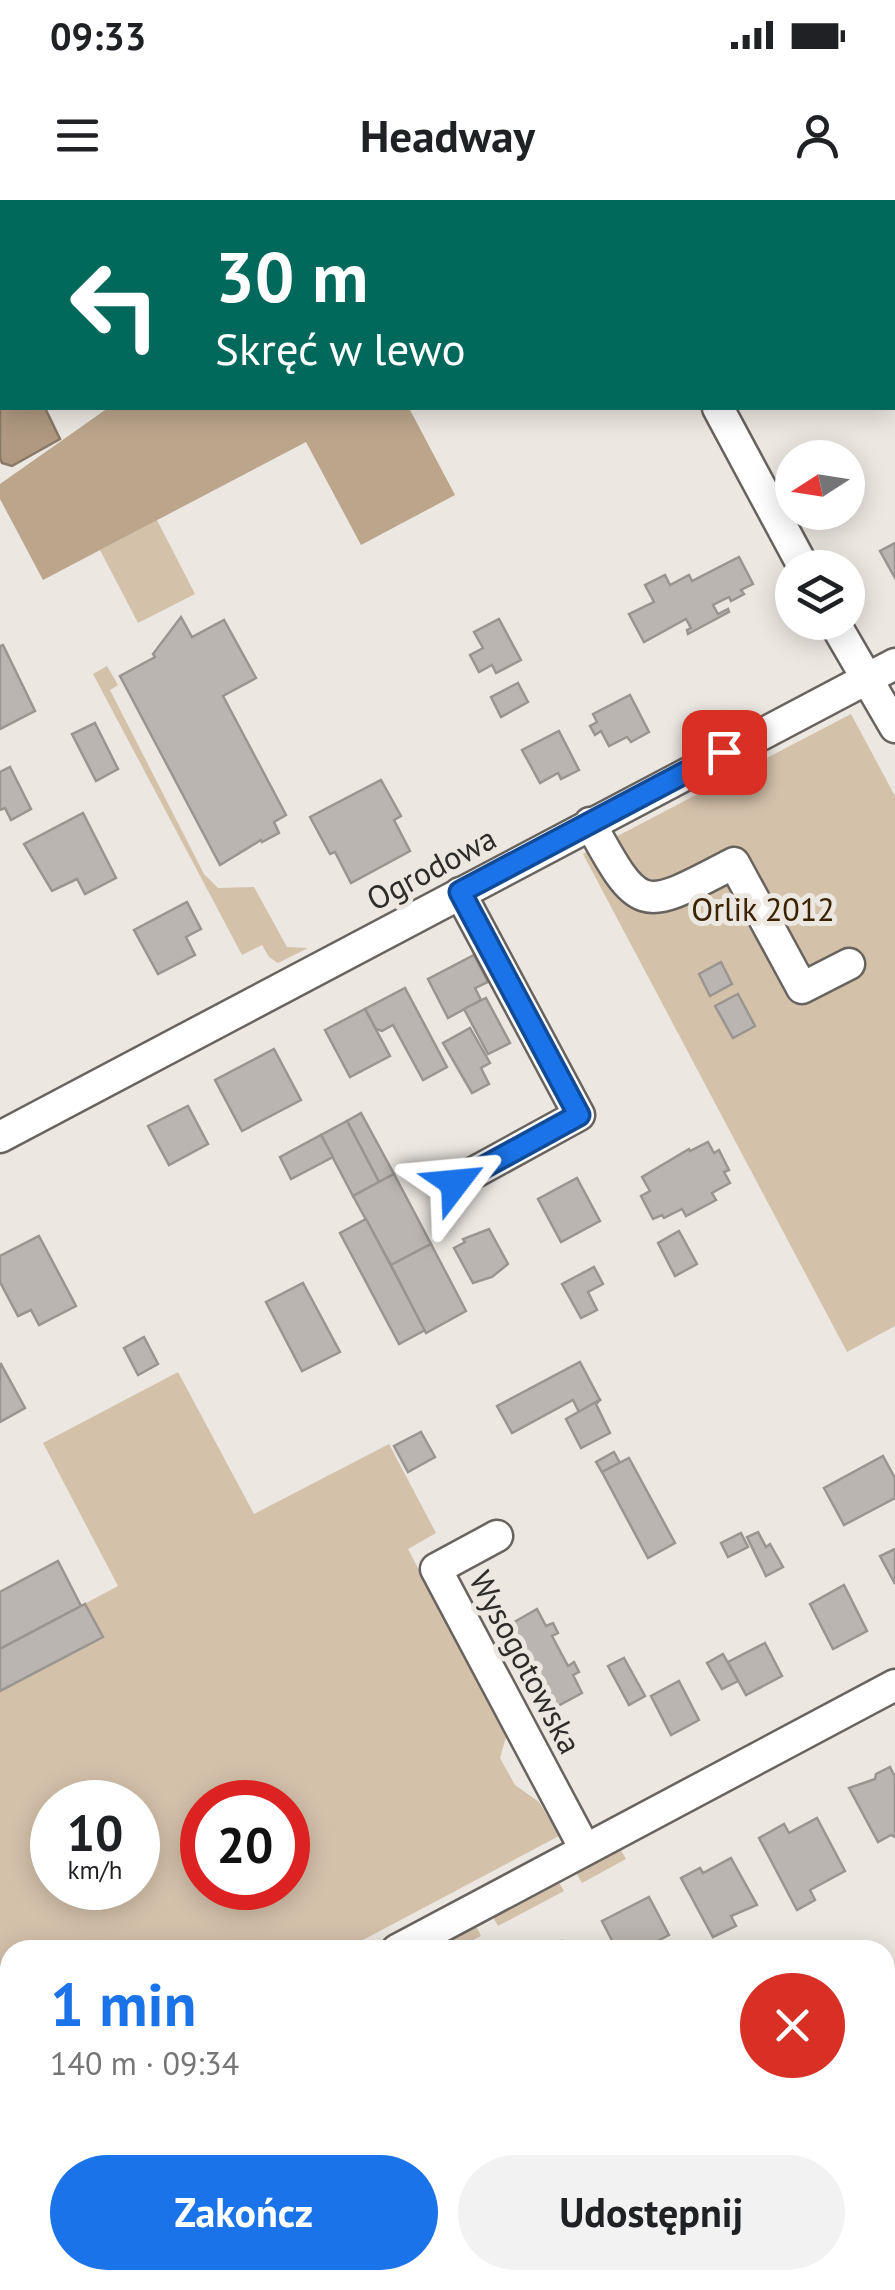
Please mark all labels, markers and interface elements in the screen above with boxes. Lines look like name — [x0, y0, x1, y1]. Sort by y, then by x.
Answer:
text: 09:33 — [50, 11, 146, 60]
text: Headway — [360, 106, 535, 164]
icon: menu — [50, 108, 105, 163]
icon: person — [790, 108, 845, 163]
text: 30 m — [215, 231, 368, 321]
icon: left — [50, 240, 180, 370]
text: Skręć w lewo — [215, 319, 466, 377]
north arrow — [775, 440, 865, 530]
map controls — [775, 440, 865, 640]
button: layers — [775, 550, 865, 640]
pin — [682, 710, 767, 795]
icon: arrive — [697, 725, 752, 780]
street label: Ogrodowa — [359, 816, 503, 920]
park label: Orlik 2012 — [691, 888, 835, 930]
position arrow — [403, 1131, 507, 1235]
street label: Wysogotowska — [460, 1563, 592, 1761]
speed limit sign: 20 — [180, 1780, 310, 1910]
text: 10 — [67, 1800, 123, 1865]
text: km/h — [68, 1854, 122, 1886]
text: 1 min — [50, 1965, 196, 2043]
button: close — [740, 1973, 845, 2078]
text: 140 m · 09:34 — [50, 2042, 239, 2084]
button: Zakończ — [50, 2155, 438, 2270]
button: Udostępnij — [458, 2155, 845, 2270]

